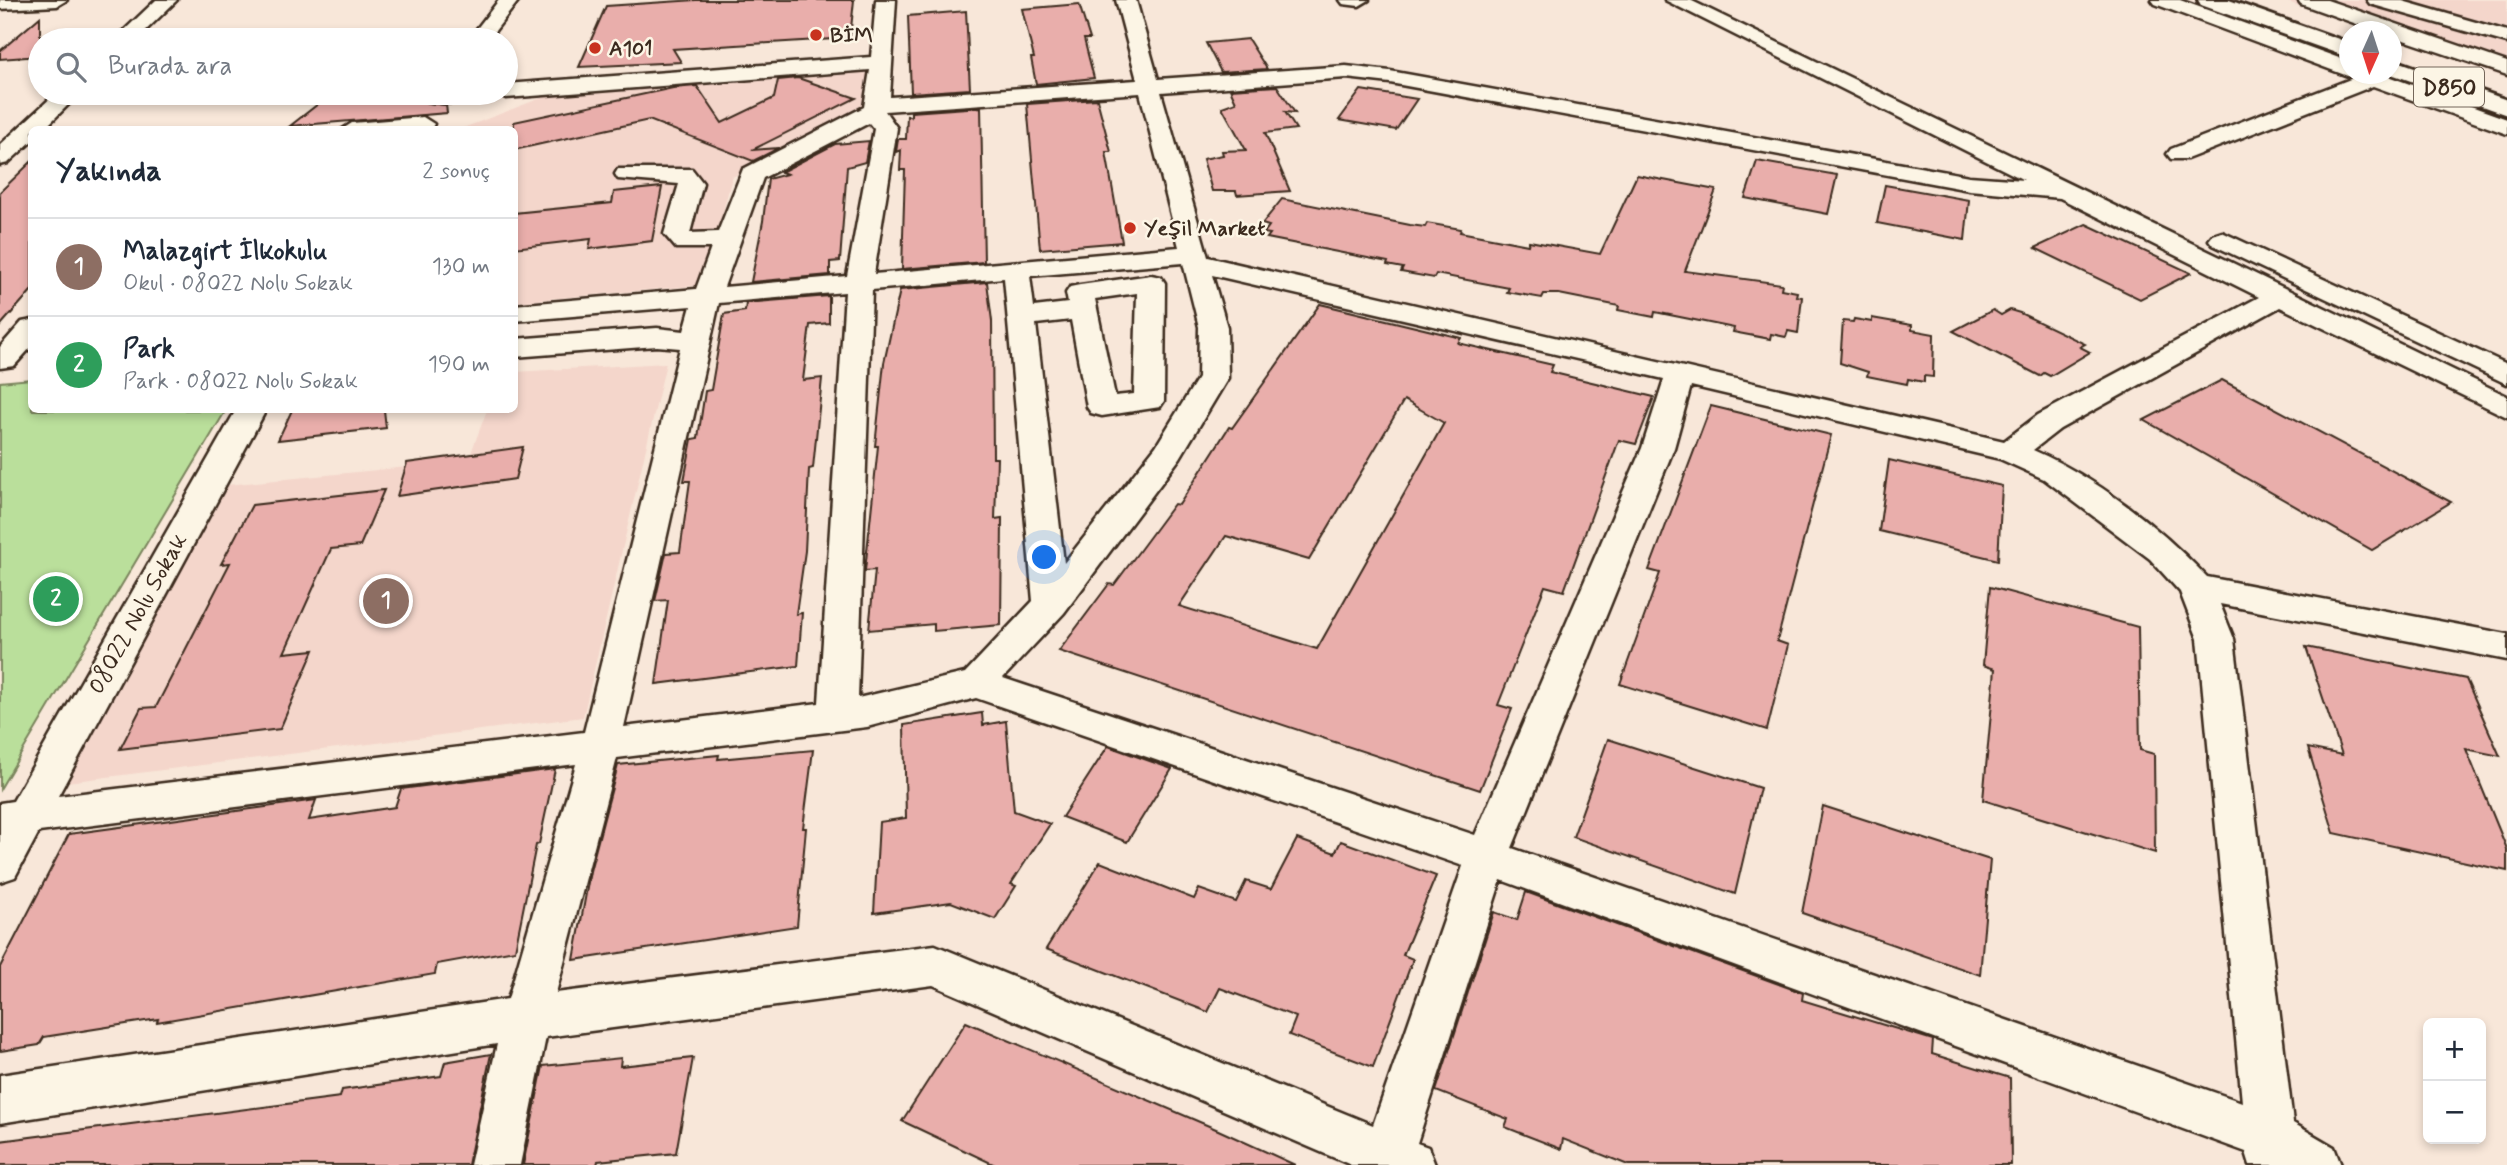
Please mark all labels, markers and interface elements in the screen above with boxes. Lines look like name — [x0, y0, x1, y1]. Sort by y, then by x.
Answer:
north arrow — [2339, 21, 2402, 84]
place label: BİM — [830, 22, 873, 50]
marker: BİM — [808, 27, 824, 43]
search box — [28, 28, 518, 105]
place label: A101 — [609, 35, 652, 63]
marker: A101 — [587, 40, 603, 56]
icon: search — [52, 48, 90, 86]
text: Burada ara — [108, 50, 232, 84]
road number: D850 — [2414, 68, 2484, 106]
text: Yakında — [56, 152, 162, 191]
text: 2 sonuç — [422, 157, 490, 187]
place label: Yeşil Market — [1144, 215, 1266, 243]
marker: Yeşil Market — [1122, 220, 1138, 236]
text: Malazgirt İlkokulu — [123, 235, 327, 269]
text: 1 — [74, 252, 84, 282]
text: 130 m — [432, 252, 490, 282]
text: Okul · 08022 Nolu Sokak — [123, 269, 353, 299]
text: Park — [123, 333, 175, 367]
text: 2 — [73, 350, 85, 380]
text: 190 m — [428, 350, 490, 380]
text: Park · 08022 Nolu Sokak — [123, 367, 358, 397]
street label: 08022 Nolu Sokak — [81, 528, 195, 700]
your location — [1027, 540, 1061, 574]
pin: 2 — [33, 573, 79, 625]
pin: 1 — [363, 575, 409, 627]
map controls — [2423, 1018, 2486, 1144]
button: + — [2423, 1018, 2486, 1081]
button: − — [2423, 1081, 2486, 1144]

